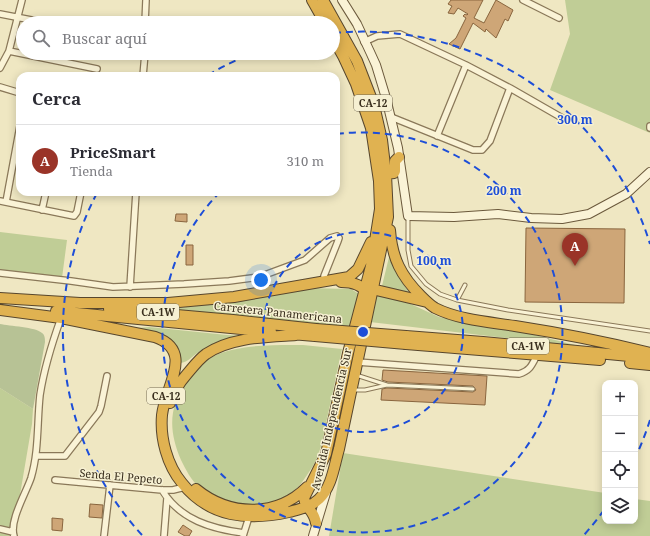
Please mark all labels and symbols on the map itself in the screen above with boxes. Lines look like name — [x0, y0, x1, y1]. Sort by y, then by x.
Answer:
road number: CA-12 — [354, 95, 392, 111]
text: 300 m — [557, 111, 593, 128]
text: 200 m — [486, 182, 522, 199]
pin: A — [562, 233, 588, 266]
text: 100 m — [416, 252, 452, 269]
your location — [251, 270, 271, 290]
street label: Carretera Panamericana — [213, 298, 343, 326]
road number: CA-1W — [137, 304, 179, 320]
centre of rings — [356, 325, 370, 339]
road number: CA-1W — [507, 338, 549, 354]
street label: Avenida Independencia Sur — [307, 346, 355, 491]
road number: CA-12 — [147, 388, 185, 404]
street label: Senda El Pepeto — [79, 465, 163, 487]

